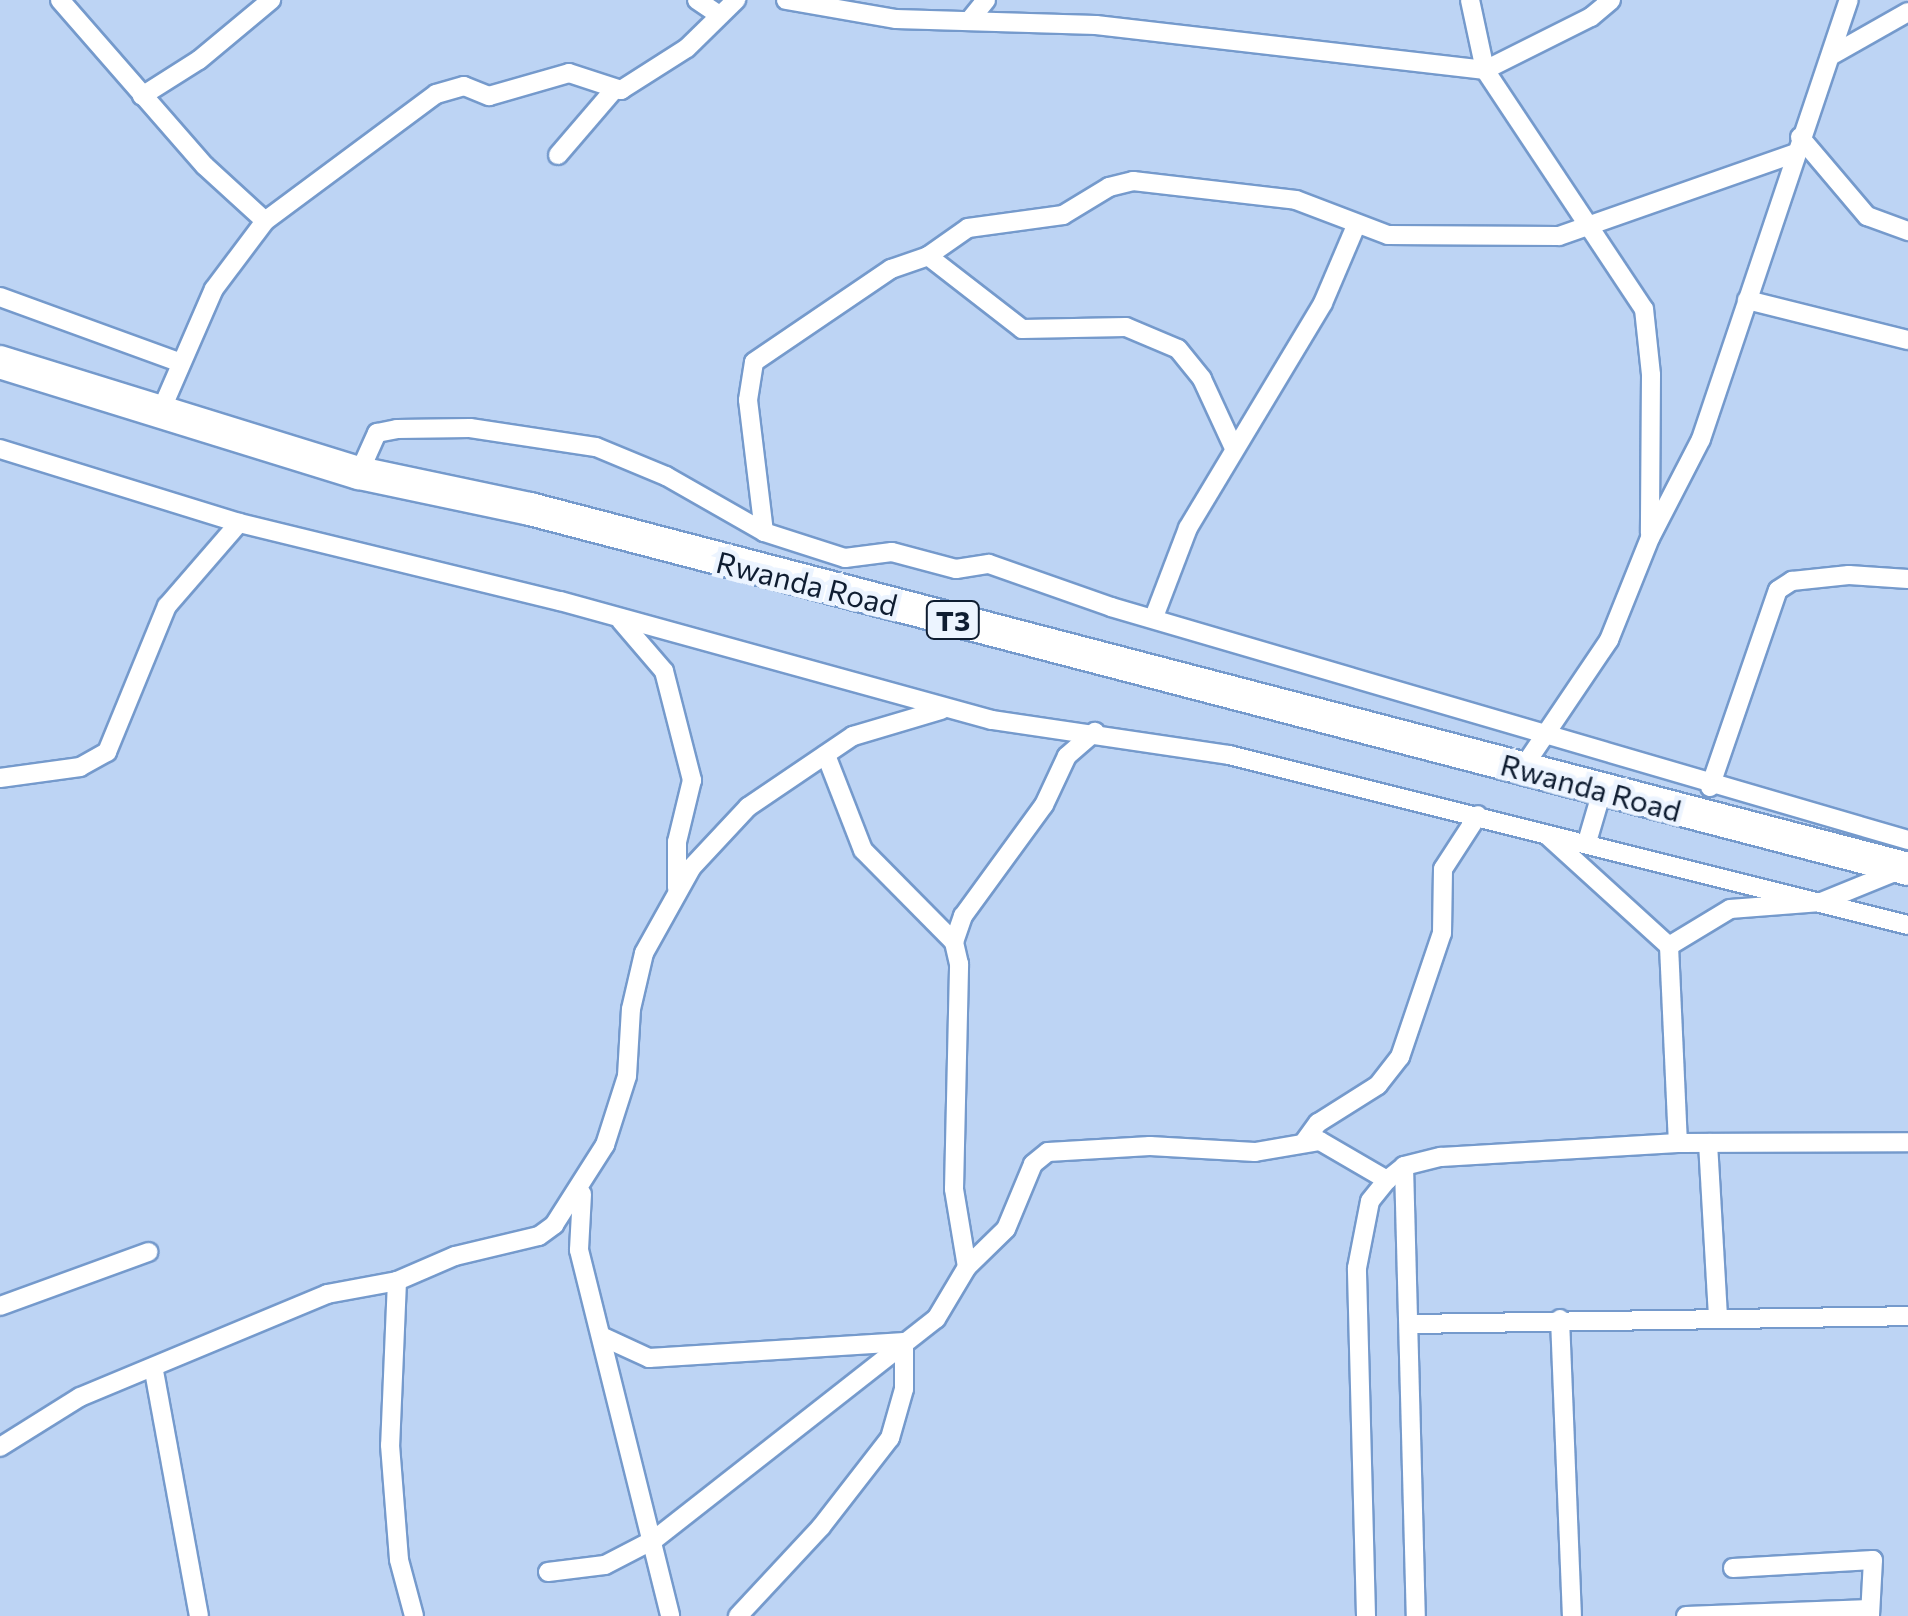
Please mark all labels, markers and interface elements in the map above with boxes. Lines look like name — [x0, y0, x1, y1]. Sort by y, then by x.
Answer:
street label: Rwanda Road — [713, 543, 901, 623]
road number: T3 — [926, 597, 980, 643]
street label: Rwanda Road — [1497, 746, 1685, 828]

